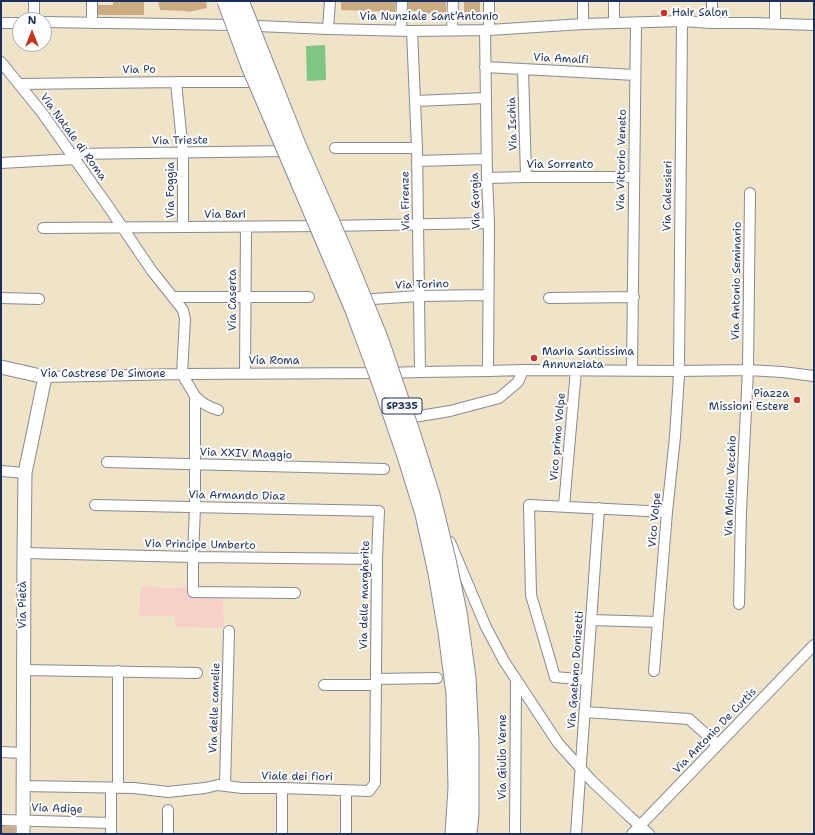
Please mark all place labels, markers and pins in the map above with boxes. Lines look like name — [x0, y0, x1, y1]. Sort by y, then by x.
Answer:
place label: Hair Salon — [672, 6, 728, 20]
marker: Hair Salon — [659, 8, 669, 18]
place label: Maria Santissima Annunziata — [542, 345, 634, 371]
marker: Maria Santissima Annunziata — [529, 353, 539, 363]
place label: Piazza Missioni Estere — [709, 387, 789, 413]
marker: Piazza Missioni Estere — [792, 395, 802, 405]

